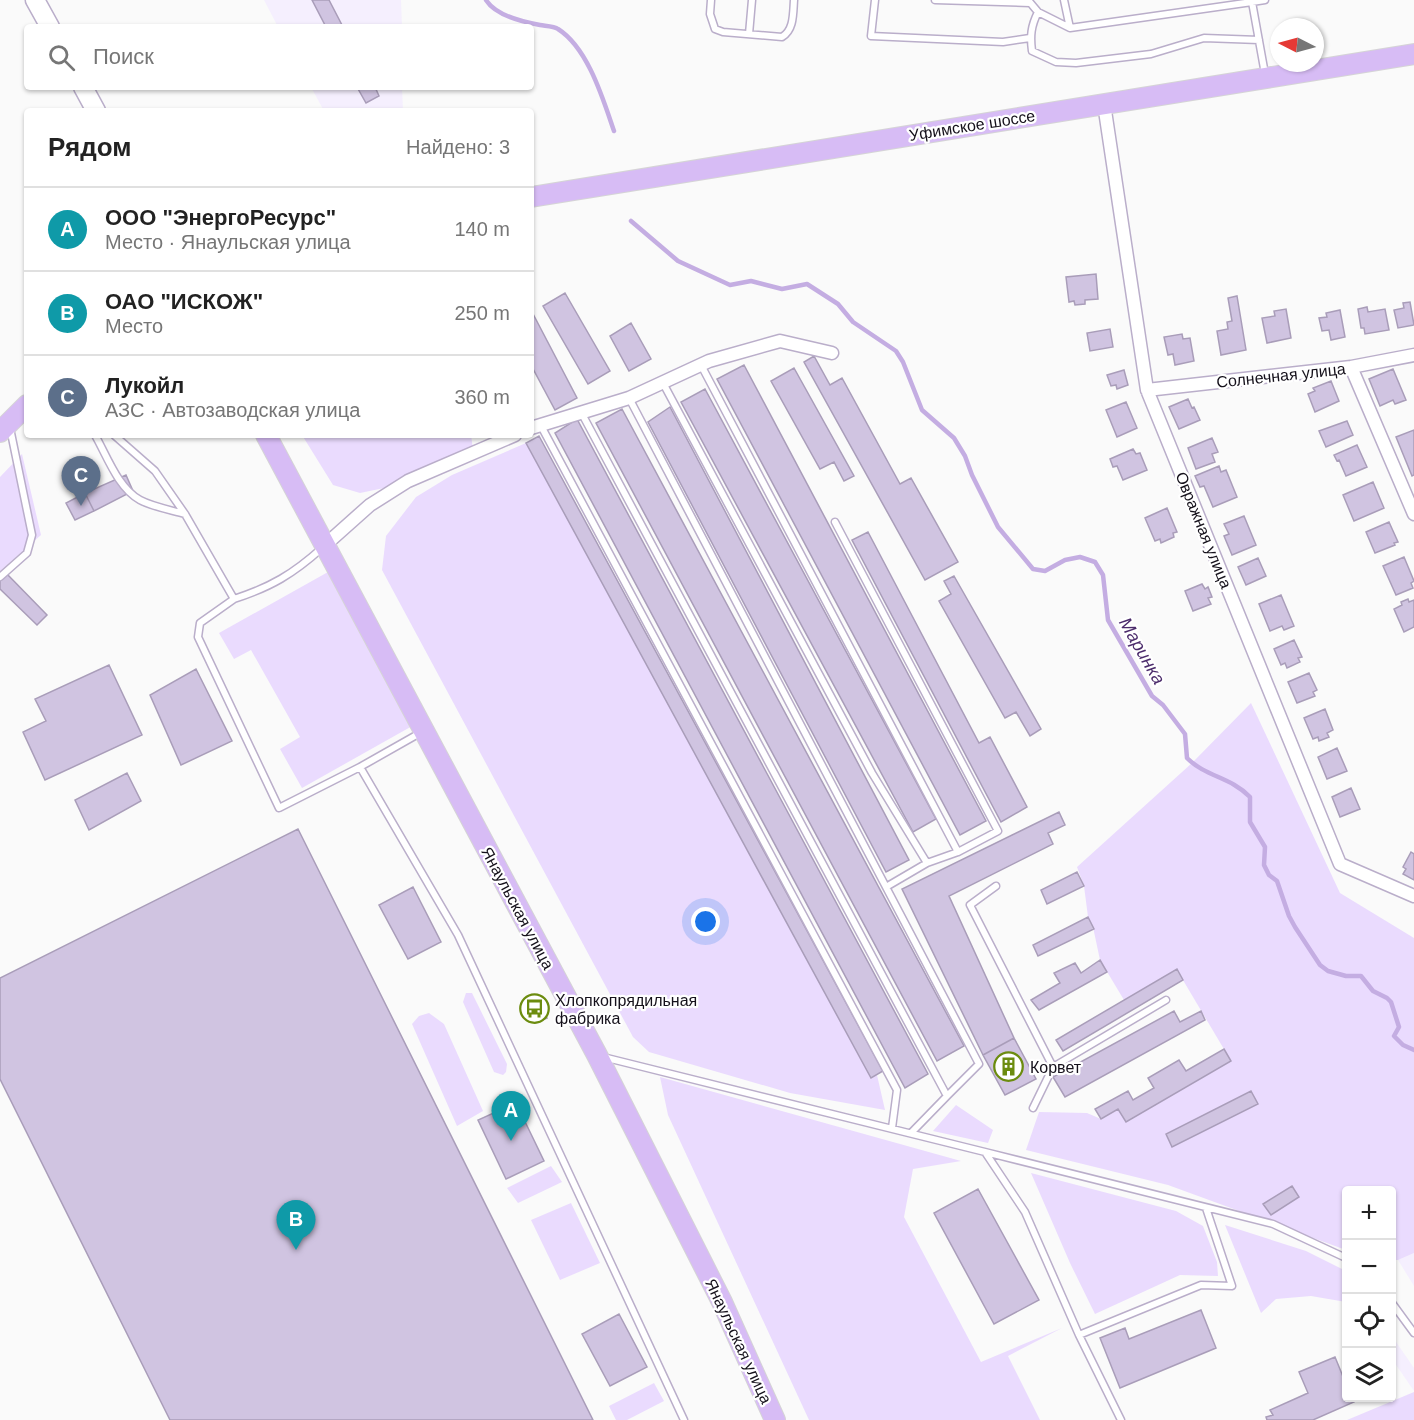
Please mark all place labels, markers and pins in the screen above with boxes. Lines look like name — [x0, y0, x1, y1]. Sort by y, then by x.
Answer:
pin: C — [62, 456, 100, 506]
place label: Хлопкопрядильная фабрика — [555, 992, 697, 1027]
bus stop icon: Хлопкопрядильная фабрика — [518, 993, 550, 1025]
building icon: Корвет — [993, 1051, 1025, 1083]
place label: Корвет — [1030, 1059, 1082, 1076]
pin: A — [492, 1092, 530, 1141]
pin: B — [276, 1200, 316, 1250]

